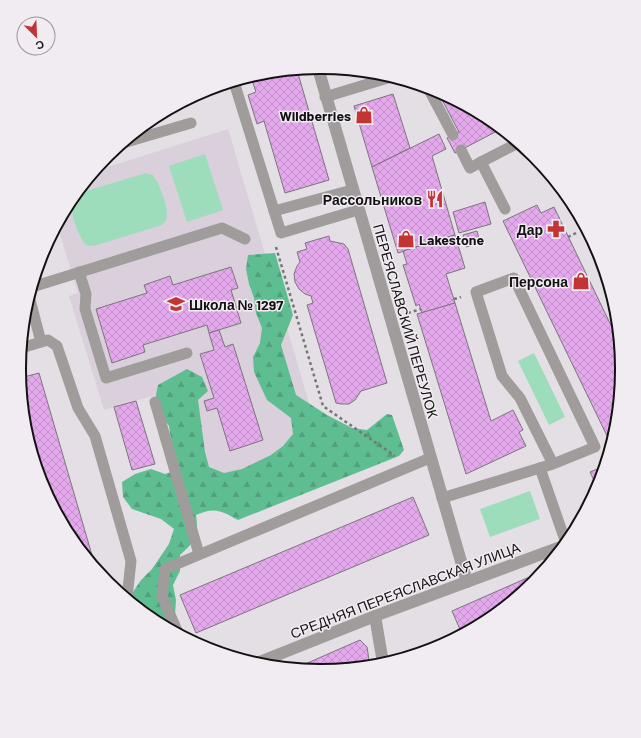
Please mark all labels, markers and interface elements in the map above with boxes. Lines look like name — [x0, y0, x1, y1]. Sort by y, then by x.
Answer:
north arrow — [16, 16, 56, 56]
text: С — [34, 38, 47, 53]
shop icon: Wildberries — [354, 105, 374, 125]
place label: Wildberries — [279, 107, 351, 124]
restaurant icon: Рассольников — [425, 189, 445, 209]
place label: Рассольников — [323, 191, 422, 208]
pharmacy icon: Дар — [546, 219, 566, 239]
place label: Дар — [517, 221, 543, 238]
street label: ПЕРЕЯСЛАВСКИЙ ПЕРЕУЛОК — [370, 222, 442, 421]
shop icon: Lakestone — [396, 229, 416, 249]
place label: Lakestone — [419, 231, 484, 248]
shop icon: Персона — [571, 271, 591, 291]
place label: Персона — [509, 273, 568, 290]
school or university icon: Школа № 1297 — [166, 294, 186, 314]
place label: Школа № 1297 — [189, 296, 283, 313]
street label: СРЕДНЯЯ ПЕРЕЯСЛАВСКАЯ УЛИЦА — [288, 538, 523, 642]

